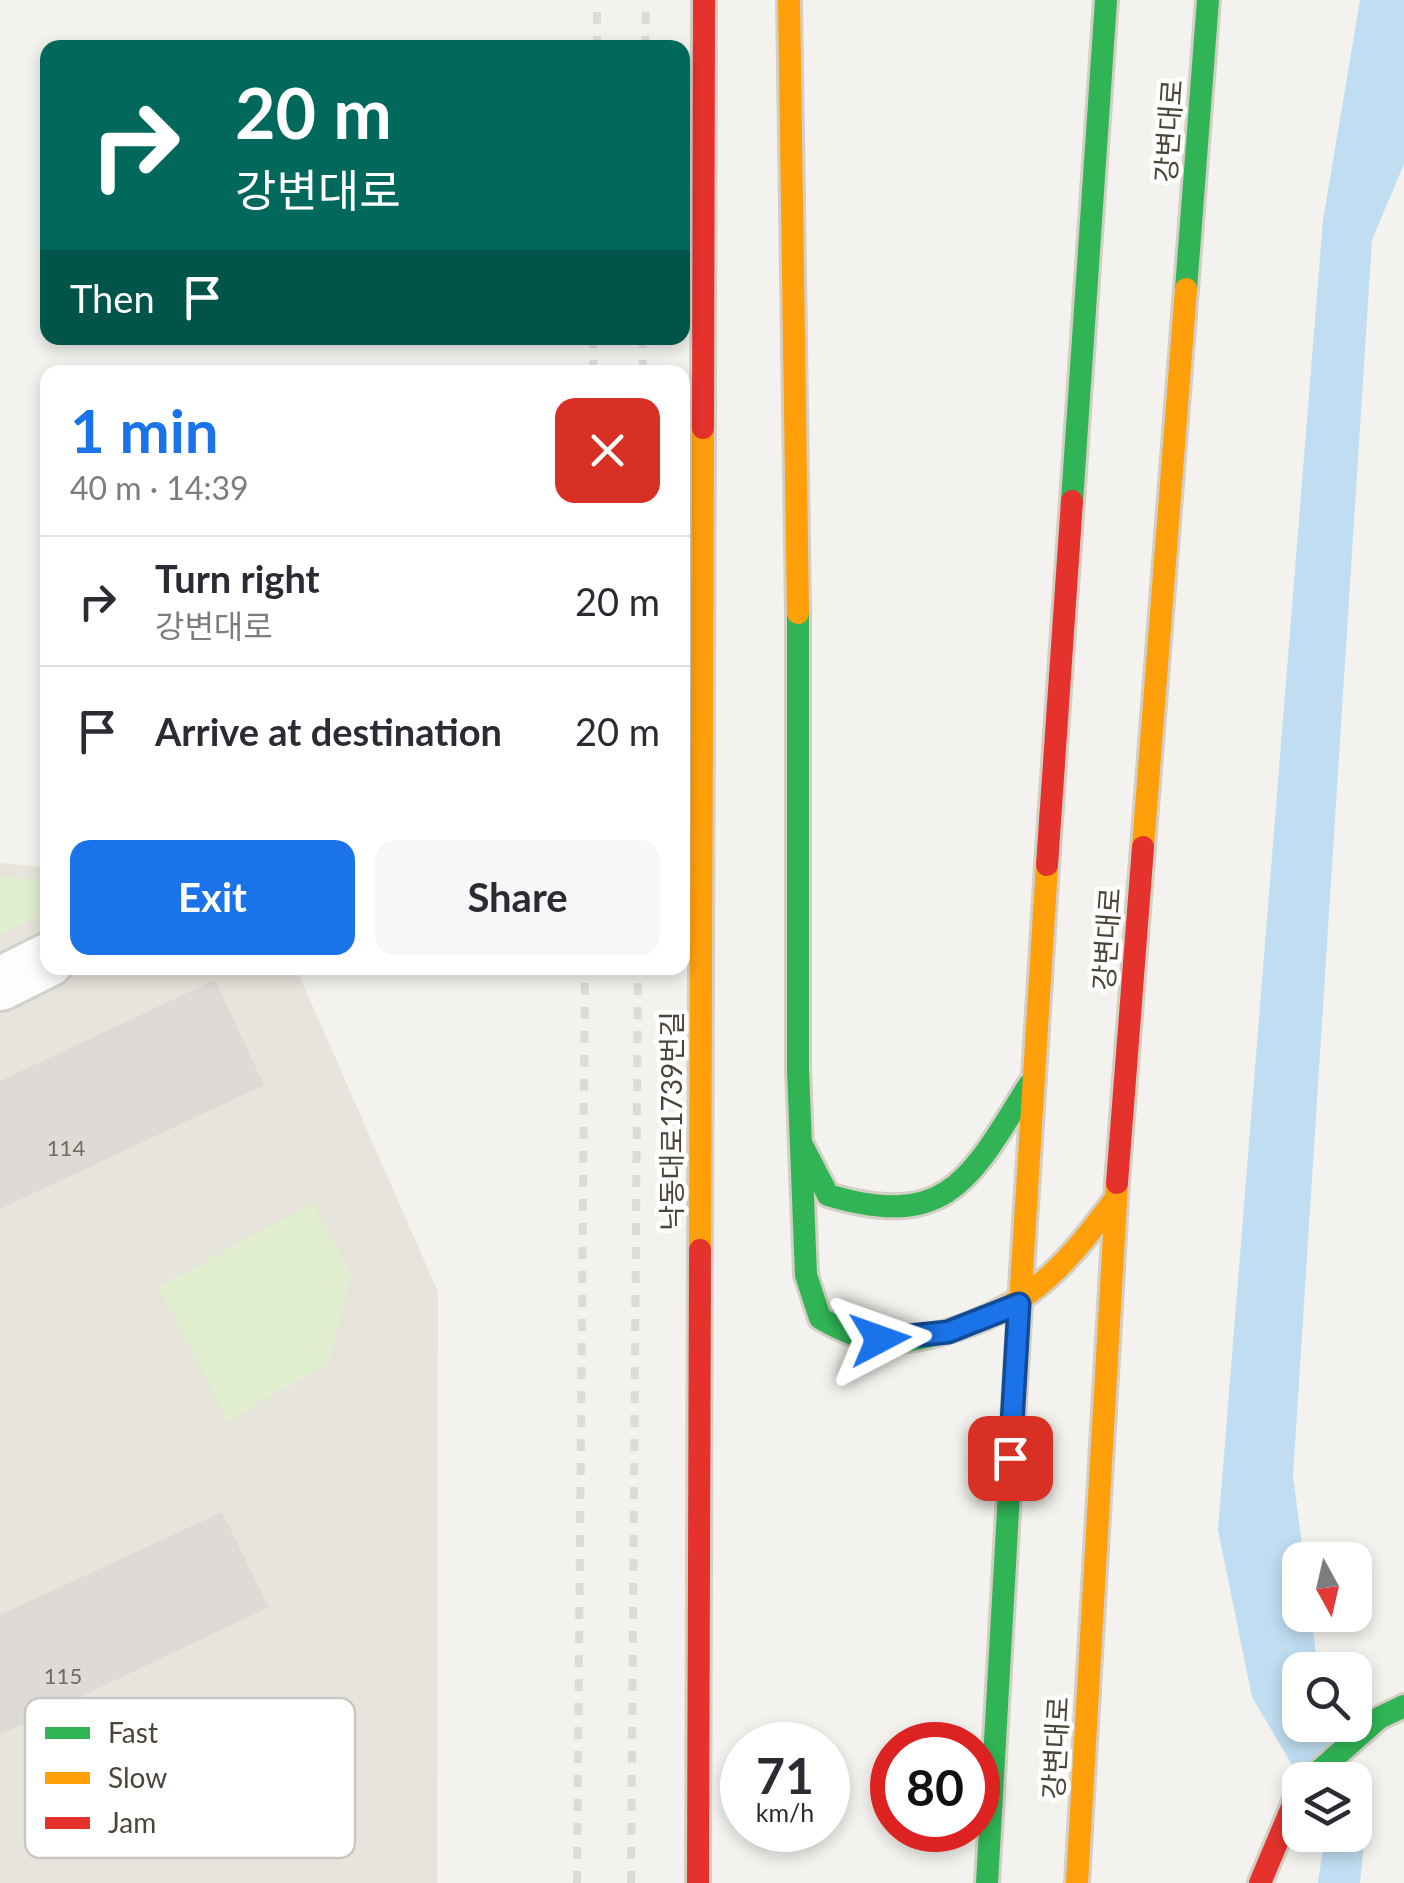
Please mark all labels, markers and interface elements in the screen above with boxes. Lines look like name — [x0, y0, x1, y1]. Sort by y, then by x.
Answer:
text: 20 m — [235, 70, 392, 154]
street label: 강변대로 — [1147, 78, 1189, 184]
icon: right — [70, 80, 200, 210]
text: 강변대로 — [235, 163, 401, 217]
icon: arrive — [175, 270, 230, 325]
text: Then — [70, 275, 155, 321]
text: 1 min — [70, 394, 219, 466]
button: close — [555, 398, 660, 503]
text: 40 m · 14:39 — [70, 468, 249, 507]
text: Turn right — [155, 555, 320, 601]
icon: right — [70, 574, 125, 629]
text: 20 m — [575, 578, 660, 624]
text: 강변대로 — [155, 606, 273, 645]
icon: arrive — [70, 704, 125, 759]
text: Arrive at destination — [155, 708, 502, 754]
text: 20 m — [575, 708, 660, 754]
button: Exit — [70, 840, 355, 955]
button: Share — [375, 840, 660, 955]
street label: 강변대로 — [1085, 886, 1127, 992]
street label: 낙동대로1739번길 — [654, 1011, 688, 1231]
house number: 114 — [47, 1134, 85, 1161]
position arrow — [828, 1287, 932, 1391]
pin — [968, 1416, 1053, 1501]
icon: arrive — [983, 1431, 1038, 1486]
north arrow — [1282, 1542, 1372, 1632]
map controls — [1282, 1542, 1372, 1852]
button: search — [1282, 1652, 1372, 1742]
house number: 115 — [44, 1662, 82, 1689]
street label: 강변대로 — [1035, 1696, 1075, 1800]
legend — [25, 1698, 355, 1858]
text: Fast — [108, 1715, 158, 1749]
speed limit sign: 80 — [870, 1722, 1000, 1852]
text: 71 — [756, 1745, 814, 1805]
text: Slow — [108, 1760, 167, 1794]
button: layers — [1282, 1762, 1372, 1852]
text: km/h — [756, 1797, 814, 1827]
text: Jam — [108, 1805, 156, 1839]

